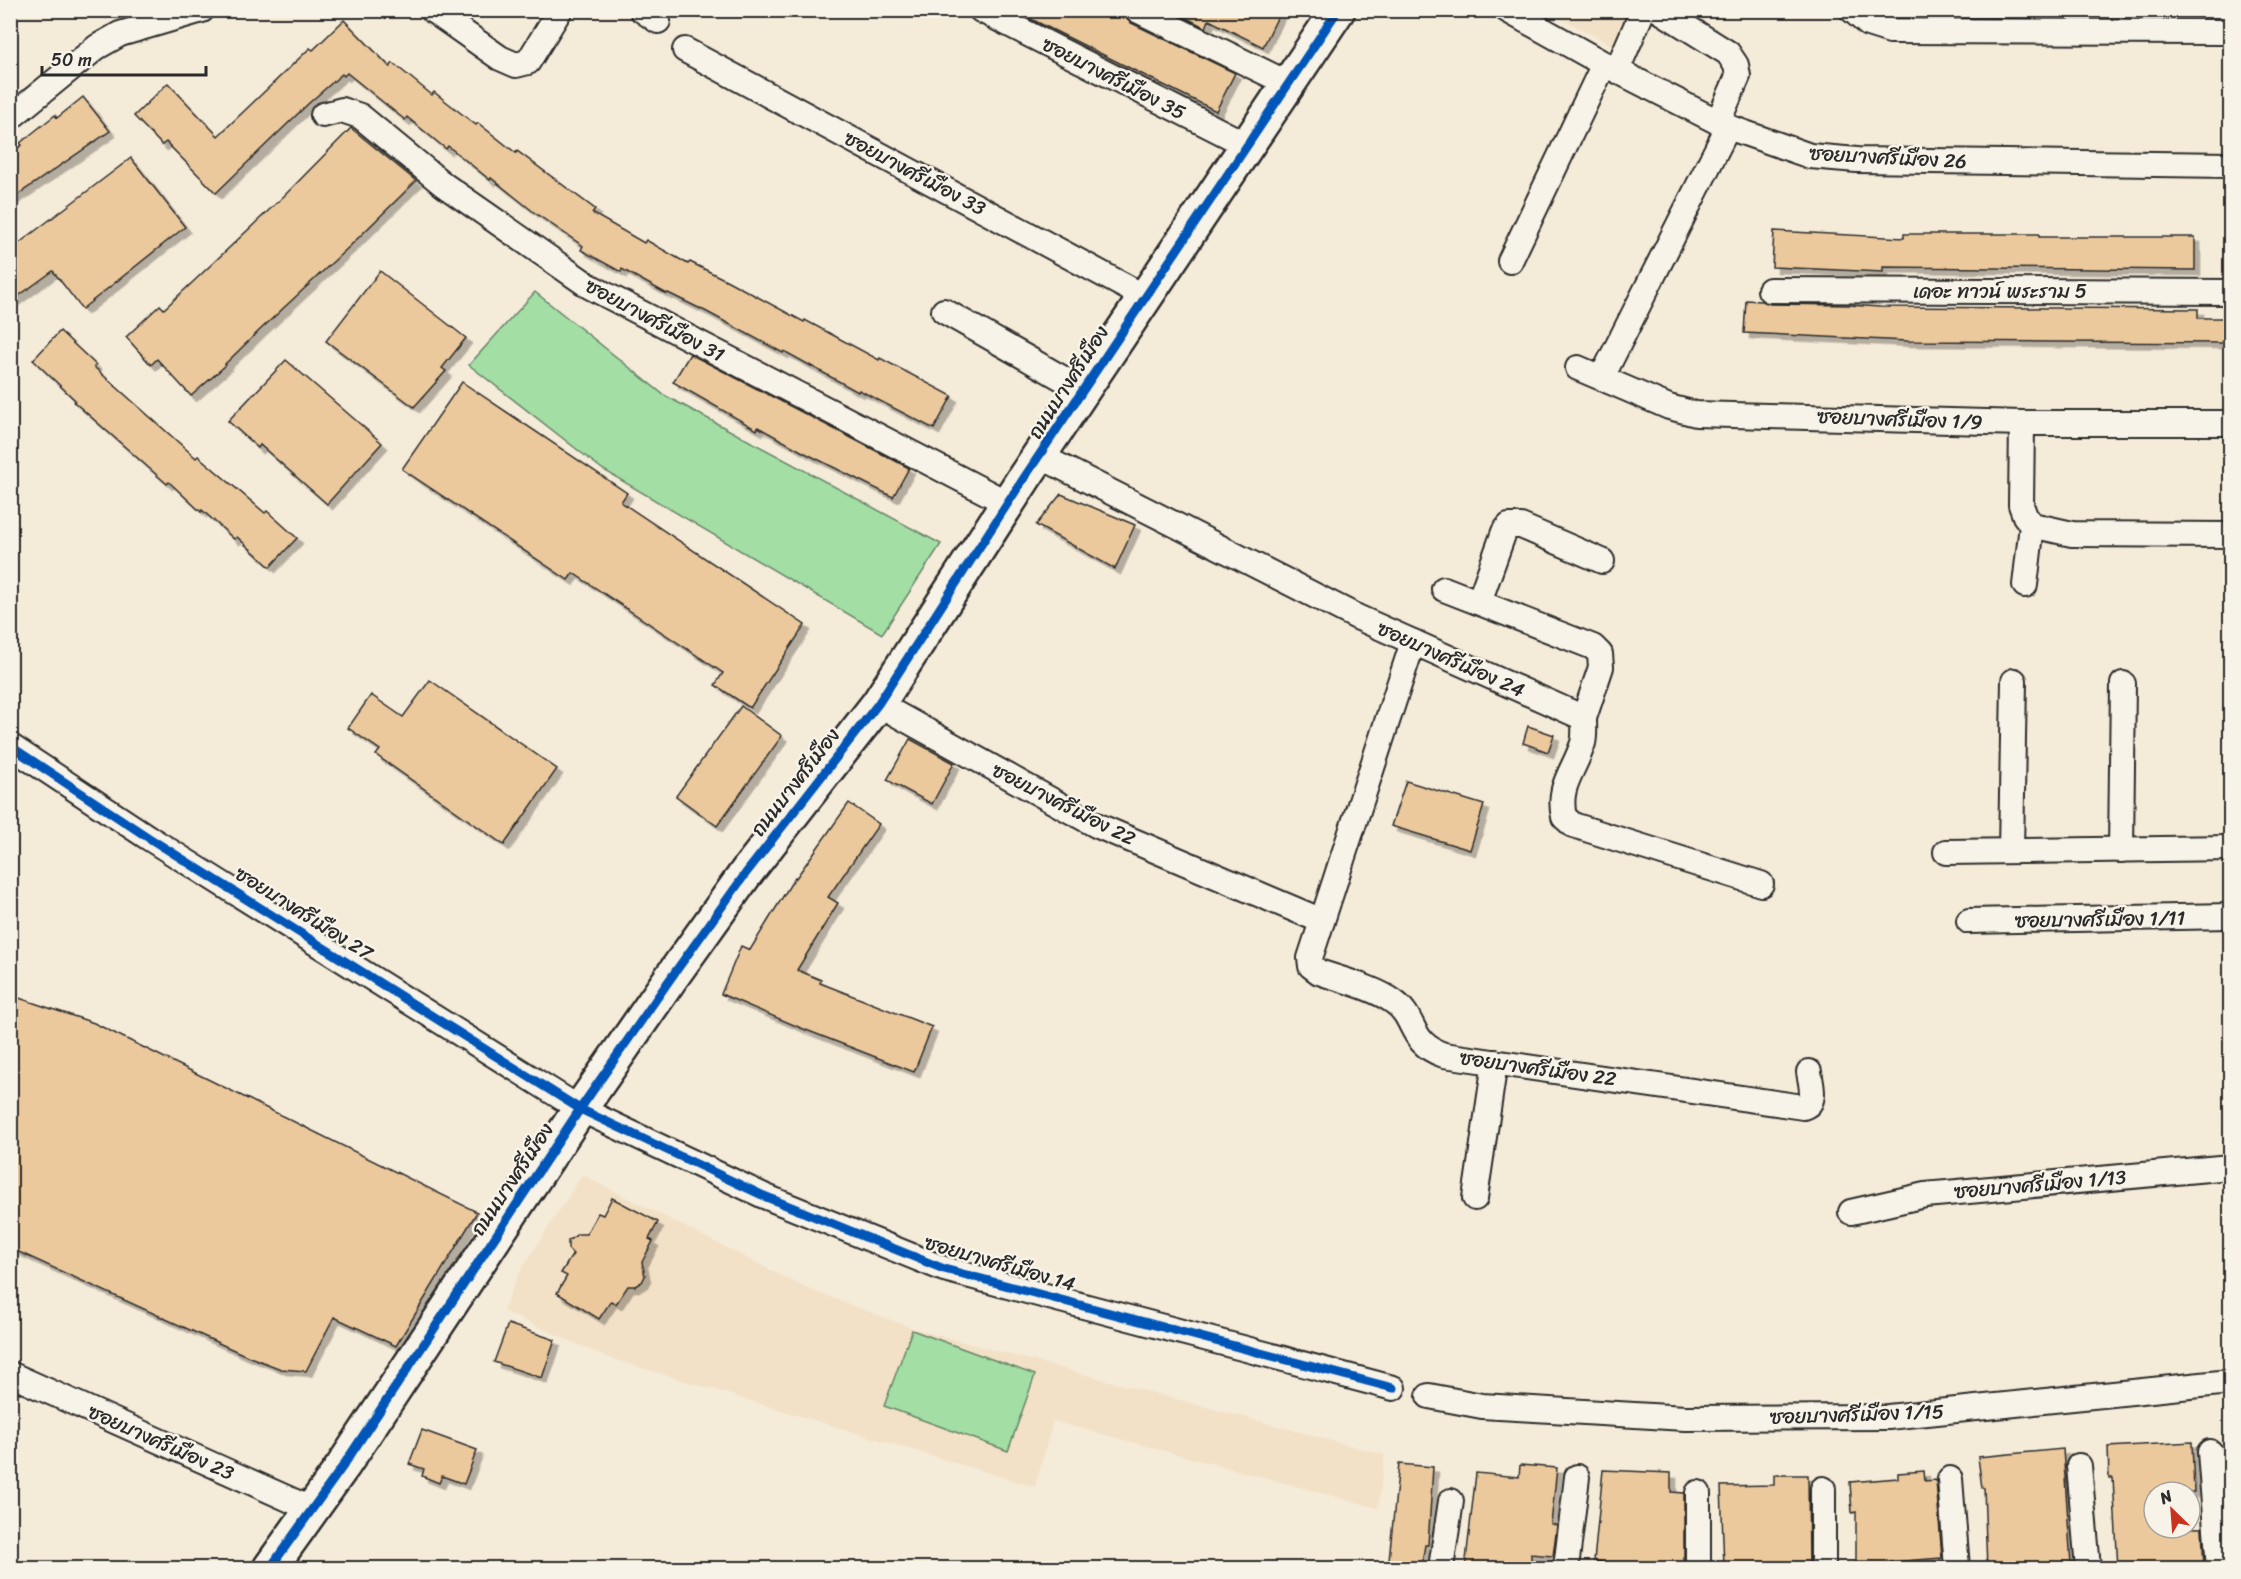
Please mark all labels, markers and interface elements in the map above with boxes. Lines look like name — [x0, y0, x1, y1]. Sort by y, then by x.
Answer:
street label: ซอยบางศรีเมือง 35 — [1036, 27, 1192, 130]
scale bar — [42, 39, 206, 77]
text: 50 m — [51, 44, 92, 76]
street label: ซอยบางศรีเมือง 33 — [837, 121, 992, 226]
street label: ซอยบางศรีเมือง 26 — [1808, 136, 1968, 179]
street label: ซอยบางศรีเมือง 31 — [579, 269, 731, 372]
street label: เดอะ ทาวน์ พระราม 5 — [1913, 274, 2087, 309]
street label: ถนนบางศรีเมือง — [1018, 318, 1119, 446]
street label: ซอยบางศรีเมือง 1/9 — [1817, 399, 1983, 440]
street label: ซอยบางศรีเมือง 24 — [1371, 611, 1530, 708]
street label: ถนนบางศรีเมือง — [741, 720, 849, 844]
street label: ซอยบางศรีเมือง 22 — [986, 753, 1142, 856]
street label: ซอยบางศรีเมือง 27 — [228, 857, 381, 971]
street label: ซอยบางศรีเมือง 1/11 — [2015, 901, 2185, 938]
street label: ซอยบางศรีเมือง 22 — [1457, 1040, 1619, 1097]
street label: ถนนบางศรีเมือง — [461, 1115, 563, 1243]
street label: ซอยบางศรีเมือง 1/13 — [1953, 1160, 2128, 1209]
street label: ซอยบางศรีเมือง 14 — [920, 1225, 1080, 1302]
street label: ซอยบางศรีเมือง 1/15 — [1770, 1394, 1945, 1435]
street label: ซอยบางศรีเมือง 23 — [82, 1395, 240, 1490]
north arrow — [2142, 1480, 2202, 1540]
text: N — [2154, 1481, 2178, 1513]

